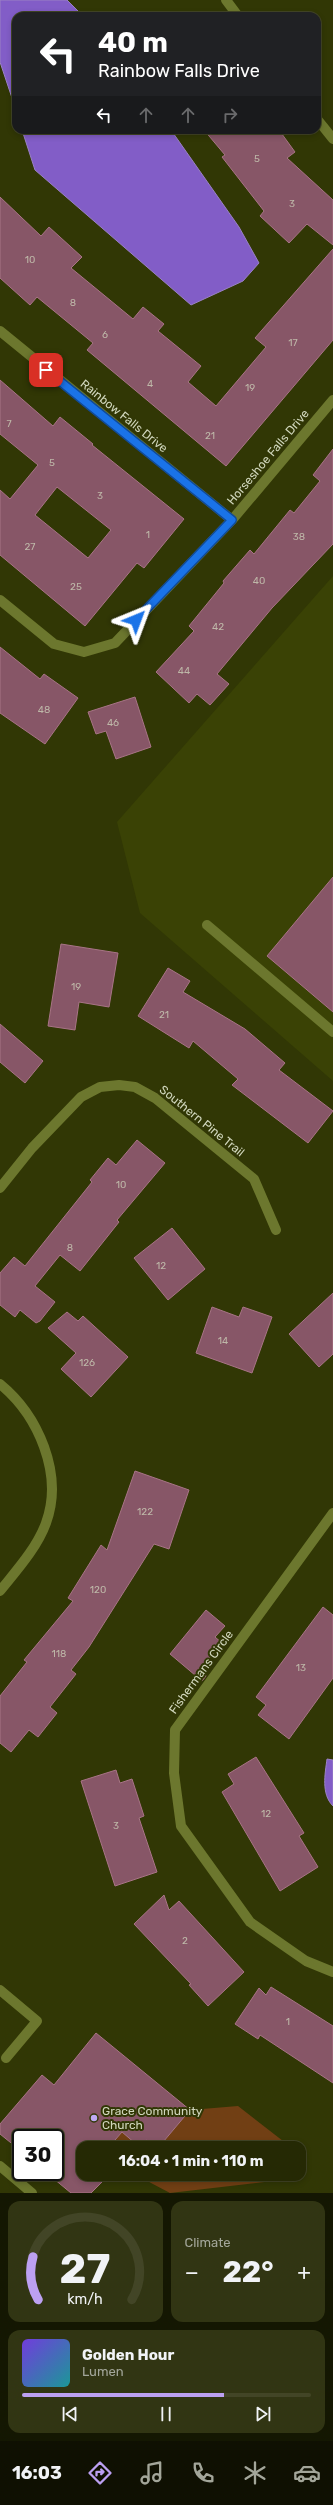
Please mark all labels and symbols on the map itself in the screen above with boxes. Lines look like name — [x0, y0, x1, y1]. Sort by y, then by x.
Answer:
house number: 5 — [254, 153, 260, 165]
house number: 3 — [289, 198, 295, 210]
house number: 10 — [25, 254, 35, 266]
house number: 8 — [70, 297, 76, 309]
house number: 6 — [102, 329, 108, 341]
house number: 17 — [288, 337, 298, 349]
pin — [29, 353, 63, 387]
street label: Rainbow Falls Drive — [78, 377, 171, 456]
house number: 4 — [147, 378, 153, 390]
house number: 19 — [245, 382, 255, 394]
street label: Horseshoe Falls Drive — [224, 406, 312, 507]
house number: 7 — [6, 418, 12, 430]
house number: 21 — [205, 430, 215, 442]
house number: 5 — [49, 457, 55, 469]
house number: 3 — [97, 490, 103, 502]
house number: 1 — [146, 529, 150, 541]
house number: 38 — [293, 531, 305, 543]
house number: 27 — [25, 541, 36, 553]
house number: 40 — [253, 575, 265, 587]
house number: 25 — [70, 581, 82, 593]
position arrow — [115, 599, 157, 641]
house number: 42 — [212, 621, 224, 633]
house number: 44 — [178, 665, 190, 677]
house number: 48 — [38, 704, 50, 716]
house number: 46 — [107, 717, 119, 729]
house number: 19 — [71, 981, 81, 993]
house number: 21 — [159, 1009, 169, 1021]
street label: Southern Pine Trail — [157, 1082, 247, 1160]
house number: 10 — [116, 1179, 126, 1191]
house number: 8 — [67, 1242, 73, 1254]
house number: 12 — [156, 1260, 166, 1272]
house number: 14 — [218, 1335, 228, 1347]
house number: 126 — [79, 1357, 95, 1369]
house number: 122 — [137, 1506, 153, 1518]
house number: 120 — [90, 1584, 106, 1596]
street label: Fishermans Circle — [166, 1627, 236, 1717]
house number: 118 — [52, 1648, 66, 1660]
house number: 13 — [296, 1662, 306, 1674]
house number: 12 — [261, 1808, 271, 1820]
house number: 3 — [113, 1820, 119, 1832]
house number: 2 — [182, 1935, 188, 1947]
house number: 1 — [286, 2016, 290, 2028]
place label: Grace Community Church — [102, 2104, 203, 2132]
marker: Grace Community Church — [89, 2113, 99, 2123]
speed limit sign: 30 — [12, 2129, 64, 2181]

